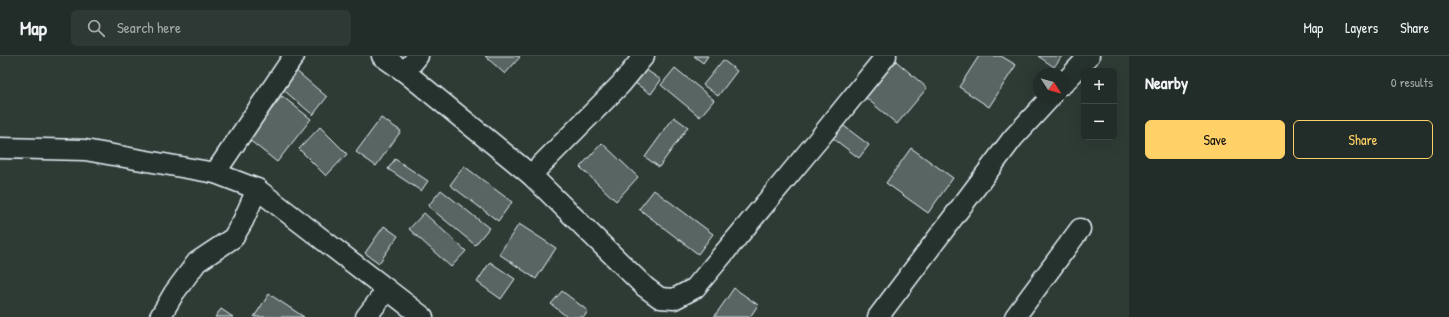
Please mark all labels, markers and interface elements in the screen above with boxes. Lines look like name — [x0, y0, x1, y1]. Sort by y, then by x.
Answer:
search box — [71, 10, 351, 46]
text: Map — [20, 15, 47, 41]
icon: search — [85, 17, 107, 39]
text: Search here — [117, 17, 181, 38]
text: Map — [1303, 18, 1323, 37]
text: Layers — [1345, 18, 1378, 37]
text: Share — [1400, 18, 1429, 37]
north arrow — [1033, 68, 1069, 104]
map controls — [1081, 68, 1117, 140]
button: + — [1081, 68, 1117, 104]
text: Nearby — [1145, 71, 1188, 94]
text: 0 results — [1391, 73, 1433, 91]
button: − — [1081, 104, 1117, 140]
button: Save — [1145, 120, 1285, 159]
button: Share — [1293, 120, 1433, 159]

